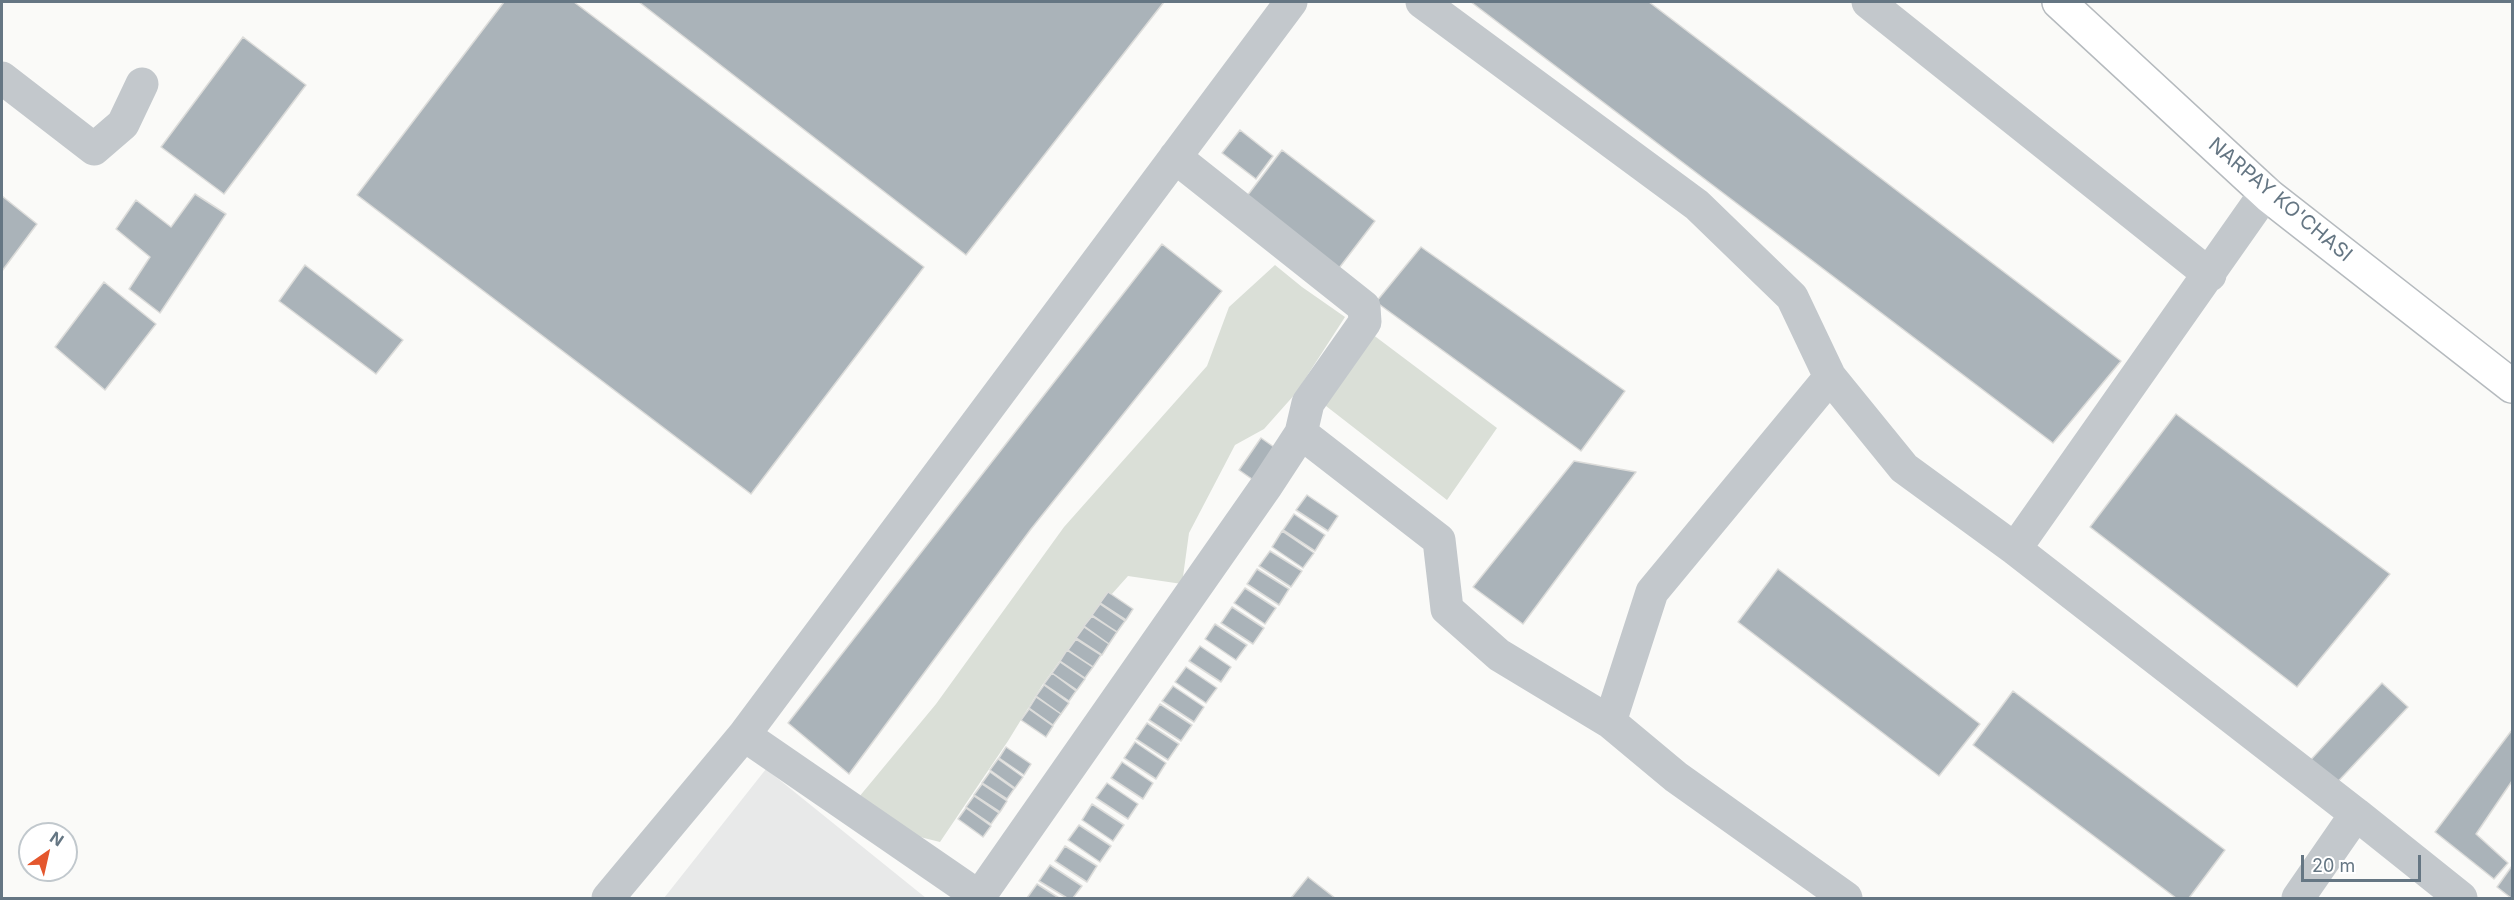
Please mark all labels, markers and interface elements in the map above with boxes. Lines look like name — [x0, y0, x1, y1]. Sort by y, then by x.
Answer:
street label: NARPAY KO'CHASI — [2203, 133, 2357, 267]
north arrow — [18, 822, 78, 882]
text: N — [46, 827, 68, 850]
scale bar — [2304, 843, 2424, 881]
text: 20 m — [2312, 855, 2355, 876]

